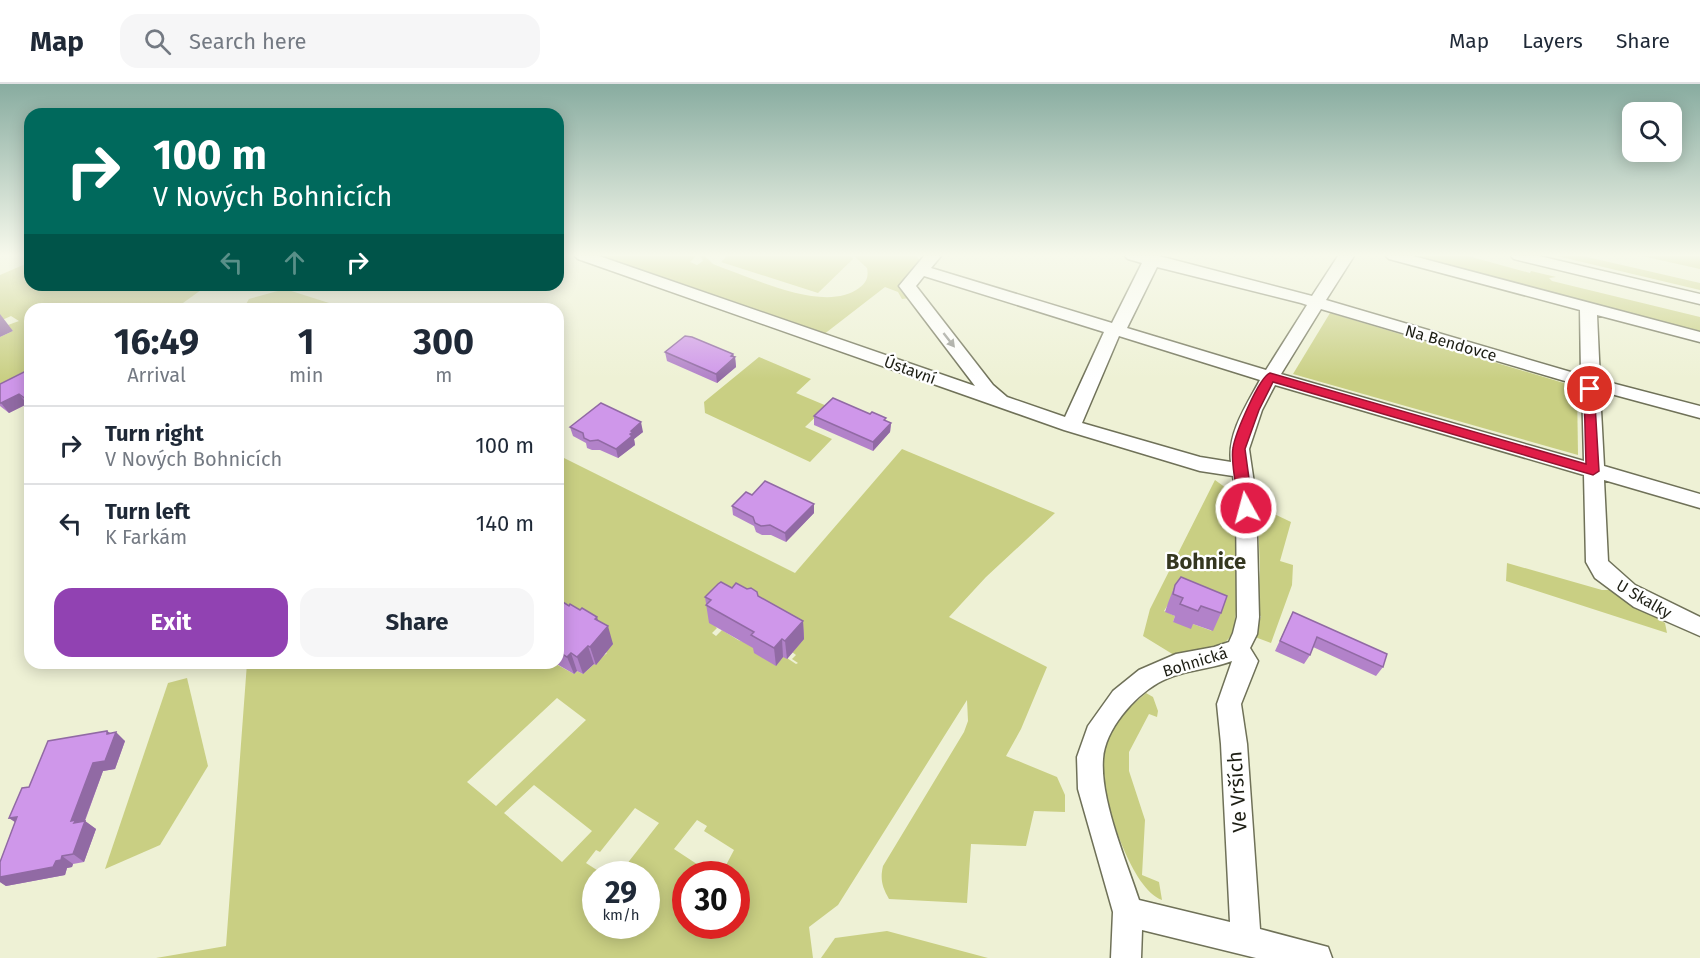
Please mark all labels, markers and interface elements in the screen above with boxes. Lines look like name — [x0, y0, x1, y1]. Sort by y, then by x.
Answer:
search box — [120, 14, 540, 68]
text: Map — [30, 25, 84, 58]
icon: search — [141, 25, 174, 58]
text: Search here — [189, 28, 307, 55]
text: Map — [1449, 28, 1489, 54]
text: Layers — [1522, 28, 1583, 54]
text: Share — [1616, 28, 1670, 54]
map controls — [1622, 102, 1682, 162]
button: search — [1622, 102, 1682, 162]
text: 100 m — [153, 130, 267, 180]
icon: right — [54, 132, 132, 210]
text: V Nových Bohnicích — [153, 181, 392, 213]
icon: left — [215, 246, 248, 279]
icon: ahead — [278, 246, 311, 279]
icon: right — [341, 246, 374, 279]
text: 16:49 — [114, 320, 199, 364]
text: 1 — [298, 320, 315, 364]
text: 300 — [413, 320, 474, 364]
street label: Na Bendovce — [1403, 321, 1499, 365]
one-way arrow — [943, 332, 956, 348]
street label: Ústavní — [881, 351, 939, 388]
text: Arrival — [127, 363, 186, 387]
text: min — [289, 363, 323, 387]
text: m — [435, 363, 452, 387]
pin — [1564, 363, 1615, 414]
icon: arrive — [1573, 372, 1606, 405]
text: Turn right — [105, 420, 204, 447]
icon: right — [54, 429, 87, 462]
text: 100 m — [475, 432, 534, 459]
text: V Nových Bohnicích — [105, 447, 282, 471]
position arrow — [1214, 476, 1278, 540]
text: Turn left — [105, 498, 190, 525]
icon: left — [54, 507, 87, 540]
text: 140 m — [476, 510, 534, 537]
text: K Farkám — [105, 525, 187, 549]
district label: Bohnice — [1166, 548, 1246, 575]
street label: U Skalky — [1613, 576, 1675, 622]
button: Exit — [54, 588, 288, 657]
button: Share — [300, 588, 534, 657]
street label: Bohnická — [1160, 643, 1230, 681]
street label: Ve Vrších — [1222, 751, 1252, 833]
speed limit sign: 30 — [672, 861, 750, 939]
text: 29 — [605, 875, 637, 911]
text: km/h — [602, 906, 640, 924]

